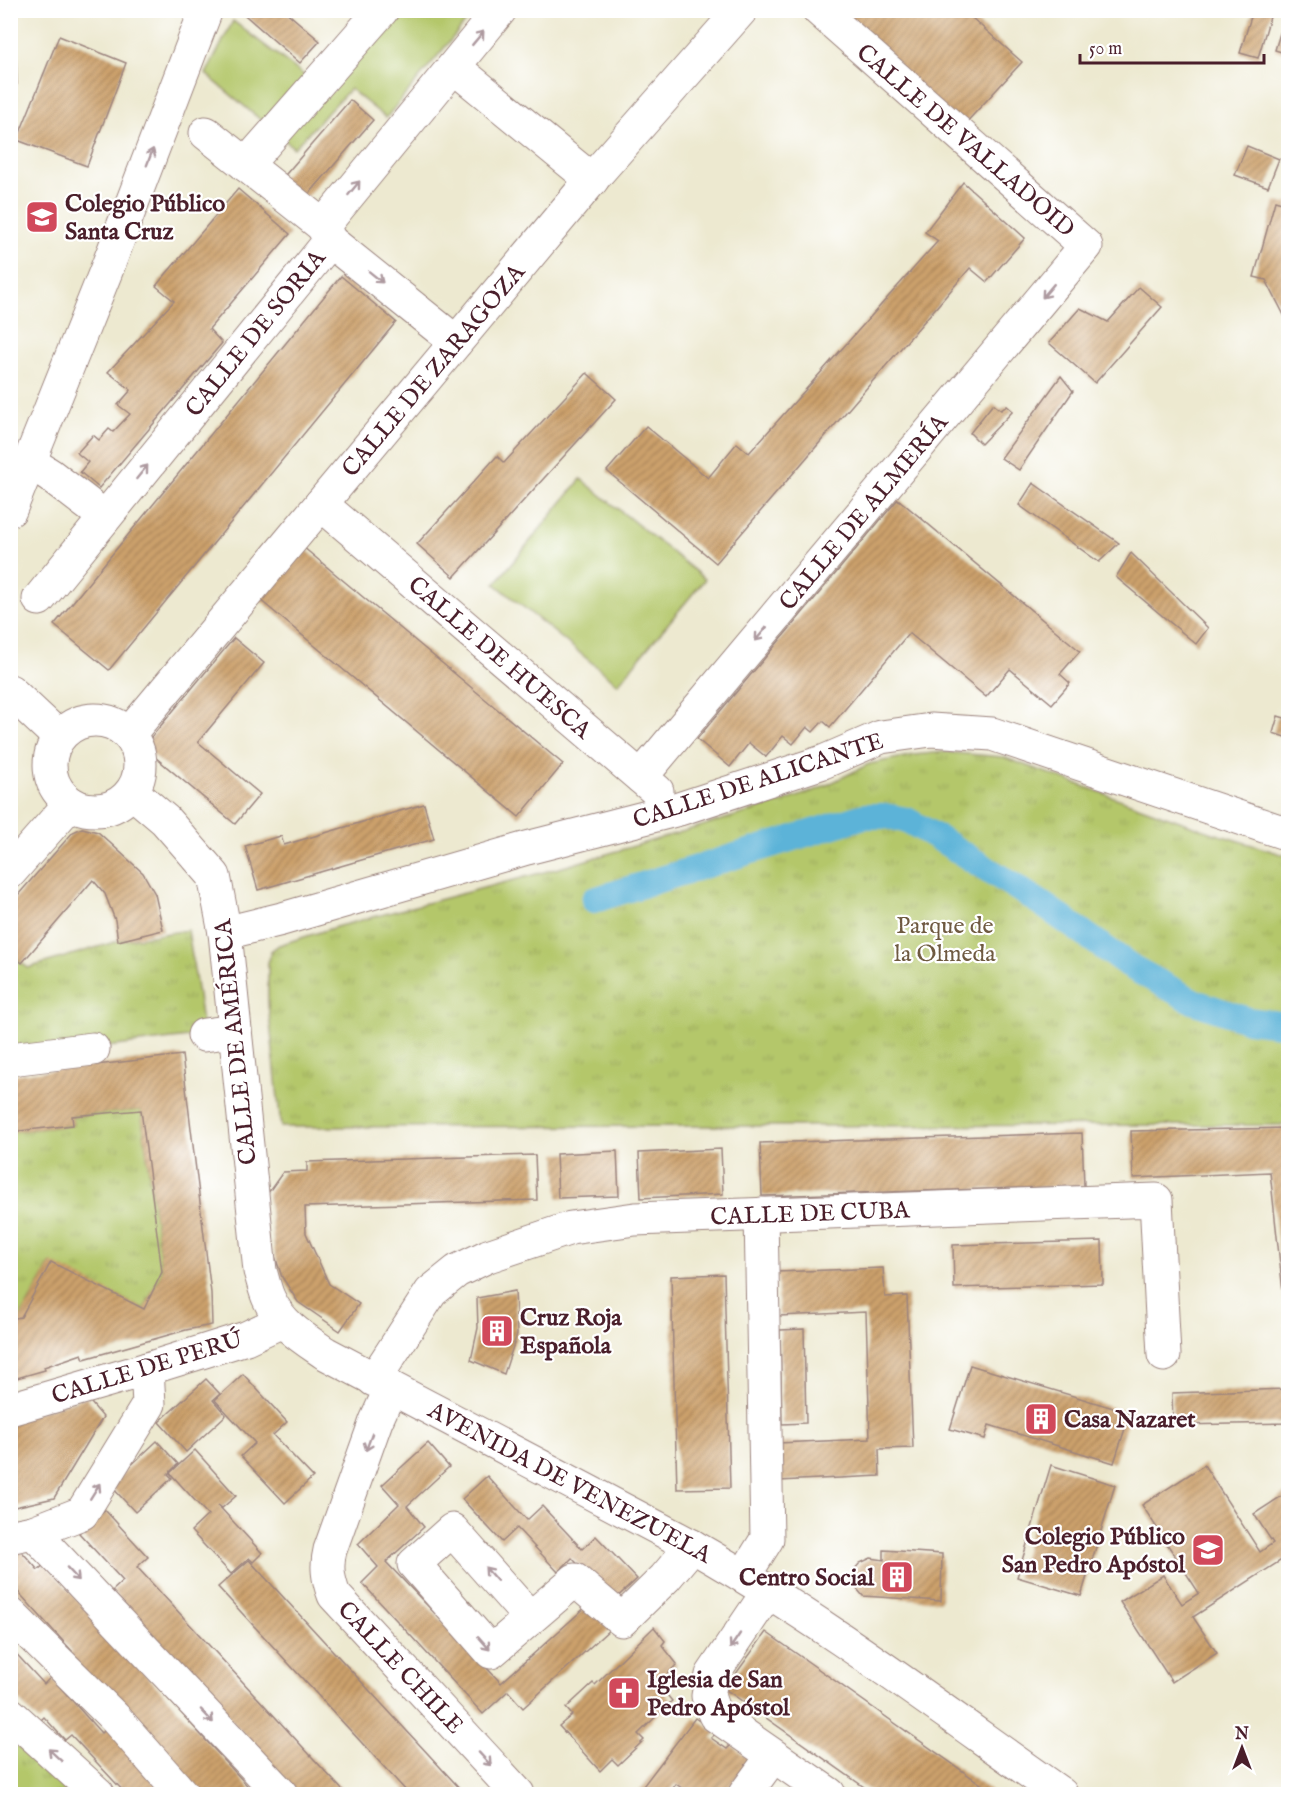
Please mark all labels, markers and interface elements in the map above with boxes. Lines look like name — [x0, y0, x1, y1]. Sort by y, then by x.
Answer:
scale bar — [1080, 27, 1264, 65]
one-way arrow — [471, 30, 484, 46]
street label: CALLE DE VALLADOID — [849, 38, 1081, 245]
text: 50 m — [1089, 38, 1122, 61]
one-way arrow — [145, 148, 156, 167]
one-way arrow — [348, 180, 361, 196]
place label: Colegio Público Santa Cruz — [65, 189, 225, 248]
school or university icon: Colegio Público Santa Cruz — [24, 199, 60, 235]
street label: CALLE DE SORIA — [179, 243, 334, 424]
street label: CALLE DE ZARAGOZA — [336, 257, 533, 484]
one-way arrow — [368, 271, 384, 284]
one-way arrow — [1041, 283, 1055, 298]
street label: CALLE DE ALMERÍA — [773, 408, 956, 618]
one-way arrow — [135, 464, 148, 480]
street label: CALLE DE HUESCA — [401, 570, 598, 747]
one-way arrow — [754, 626, 768, 641]
street label: CALLE DE ALICANTE — [629, 726, 888, 837]
park label: Parque de la Olmeda — [894, 911, 996, 970]
street label: CALLE DE AMÉRICA — [208, 917, 265, 1166]
street label: CALLE DE CUBA — [710, 1195, 911, 1233]
place label: Cruz Roja Española — [520, 1303, 622, 1362]
building icon: Cruz Roja Española — [479, 1313, 515, 1349]
street label: CALLE DE PERÚ — [48, 1324, 247, 1412]
street label: AVENIDA DE VENEZUELA — [421, 1395, 717, 1572]
building icon: Casa Nazaret — [1023, 1401, 1059, 1437]
place label: Casa Nazaret — [1064, 1405, 1196, 1436]
one-way arrow — [362, 1432, 373, 1451]
one-way arrow — [90, 1483, 102, 1500]
place label: Colegio Público San Pedro Apóstol — [1002, 1522, 1185, 1581]
school or university icon: Colegio Público San Pedro Apóstol — [1190, 1532, 1226, 1568]
building icon: Centro Social — [879, 1559, 915, 1595]
place label: Centro Social — [739, 1563, 874, 1594]
one-way arrow — [66, 1567, 80, 1582]
one-way arrow — [484, 1567, 498, 1582]
street label: CALLE CHILE — [330, 1595, 470, 1741]
one-way arrow — [729, 1632, 742, 1649]
one-way arrow — [477, 1635, 491, 1650]
place label: Iglesia de San Pedro Apóstol — [647, 1665, 790, 1724]
church icon: Iglesia de San Pedro Apóstol — [606, 1675, 642, 1711]
one-way arrow — [200, 1709, 214, 1724]
north arrow — [1212, 1718, 1272, 1778]
text: N — [1234, 1725, 1249, 1745]
one-way arrow — [48, 1748, 63, 1762]
one-way arrow — [478, 1751, 492, 1766]

